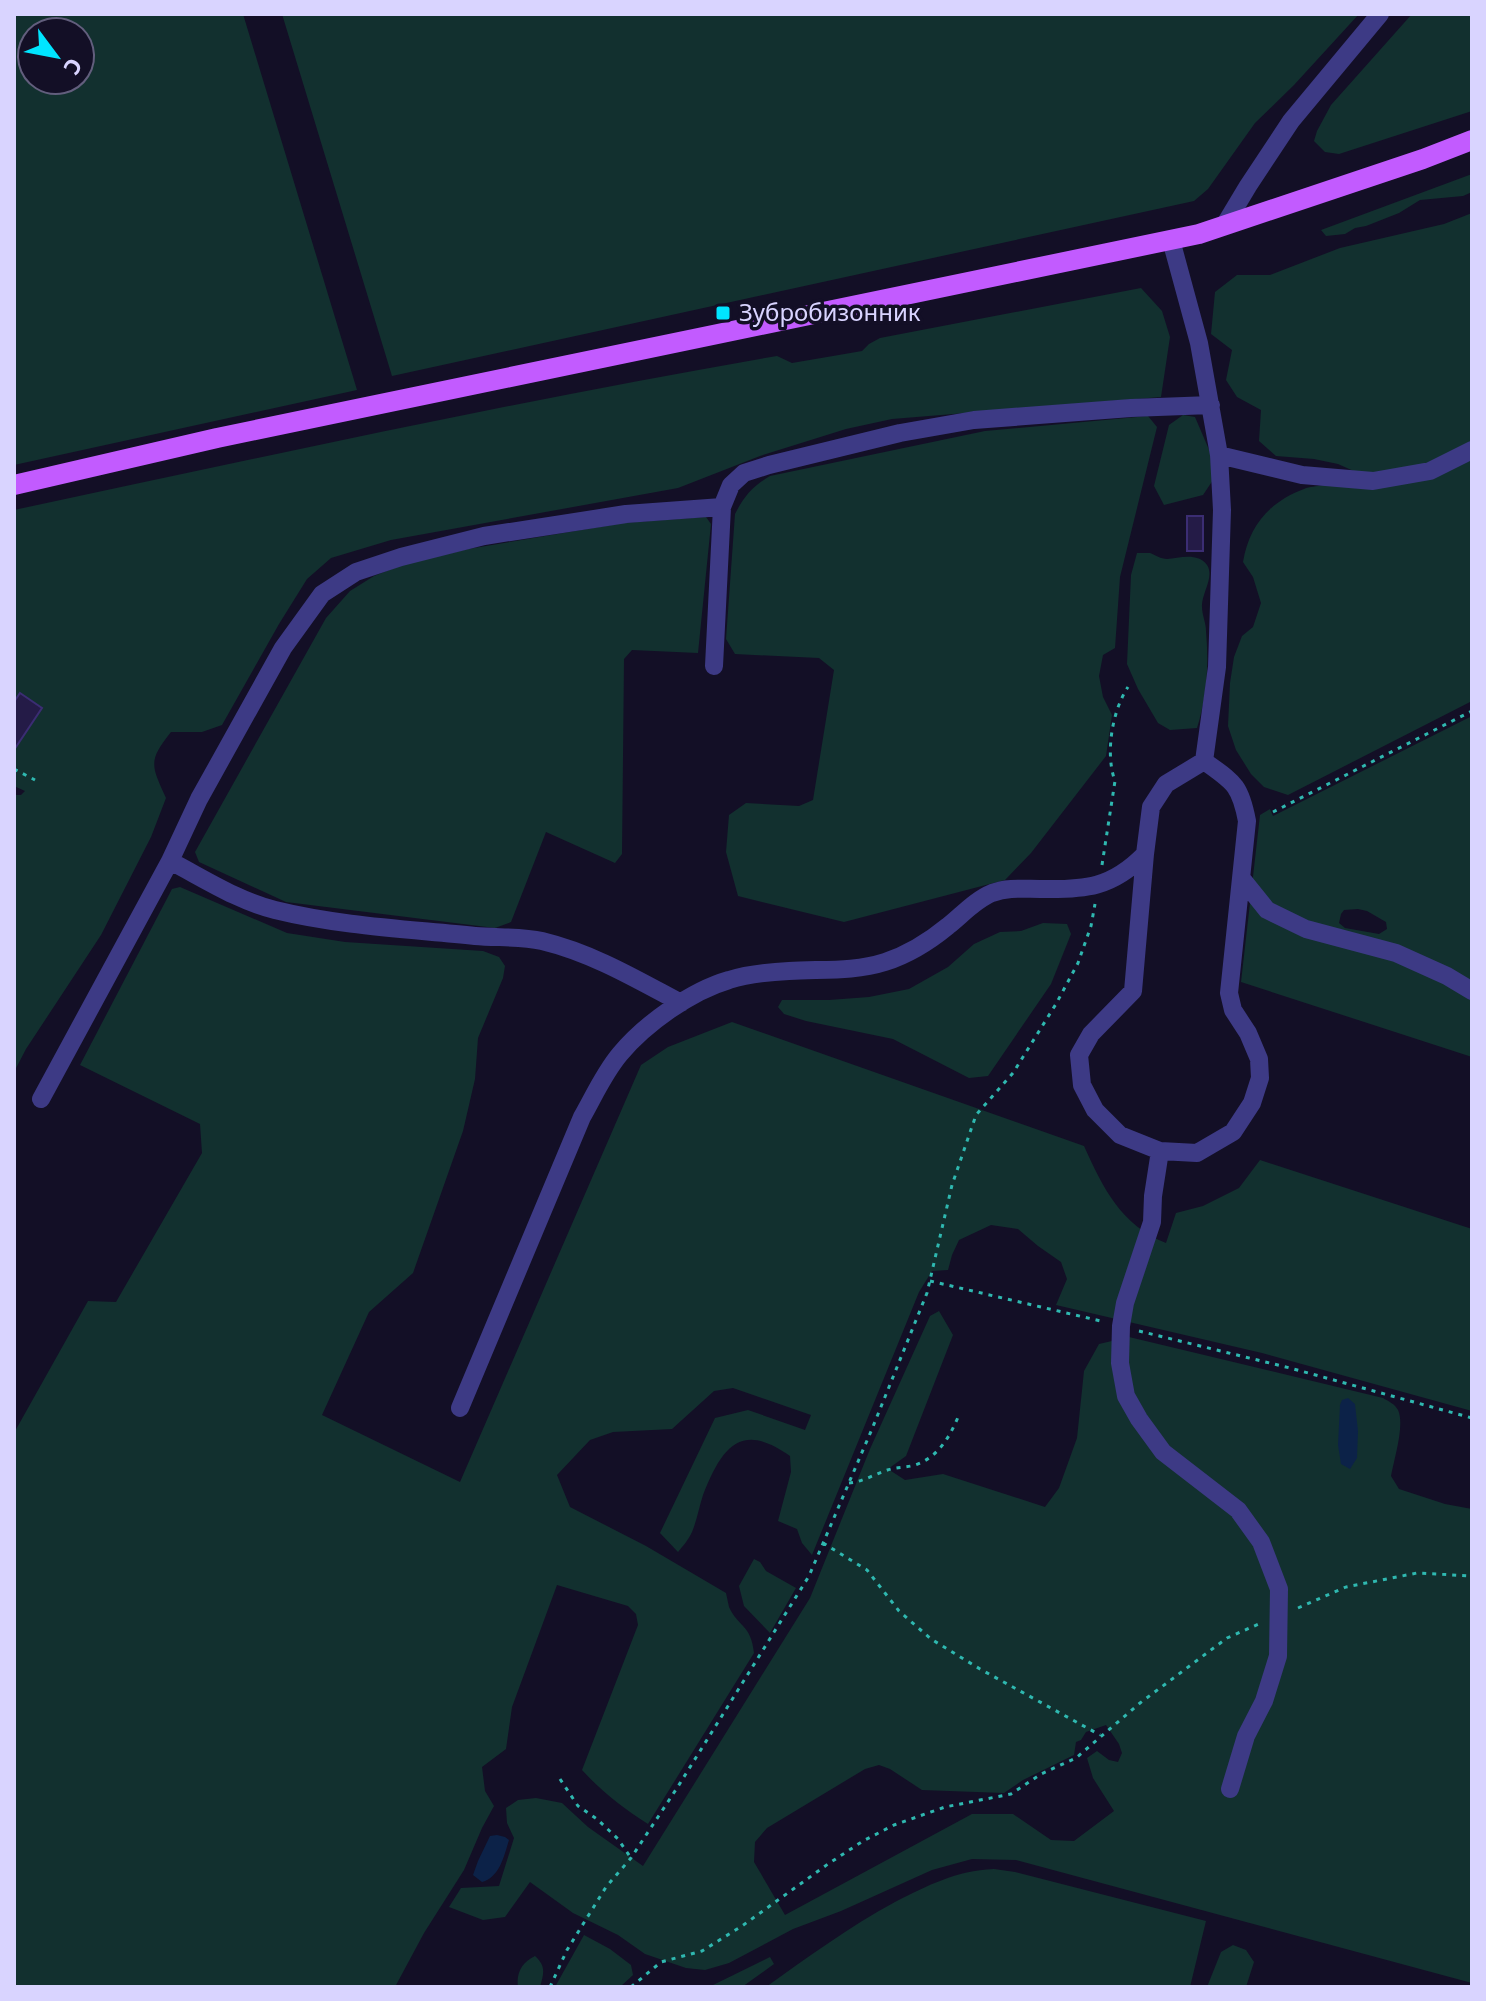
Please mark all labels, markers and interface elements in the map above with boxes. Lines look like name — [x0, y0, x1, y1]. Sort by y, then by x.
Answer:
north arrow — [16, 16, 96, 96]
text: С — [57, 53, 90, 81]
place label: Зубробизонник — [739, 295, 921, 328]
marker: Зубробизонник — [714, 304, 732, 322]

